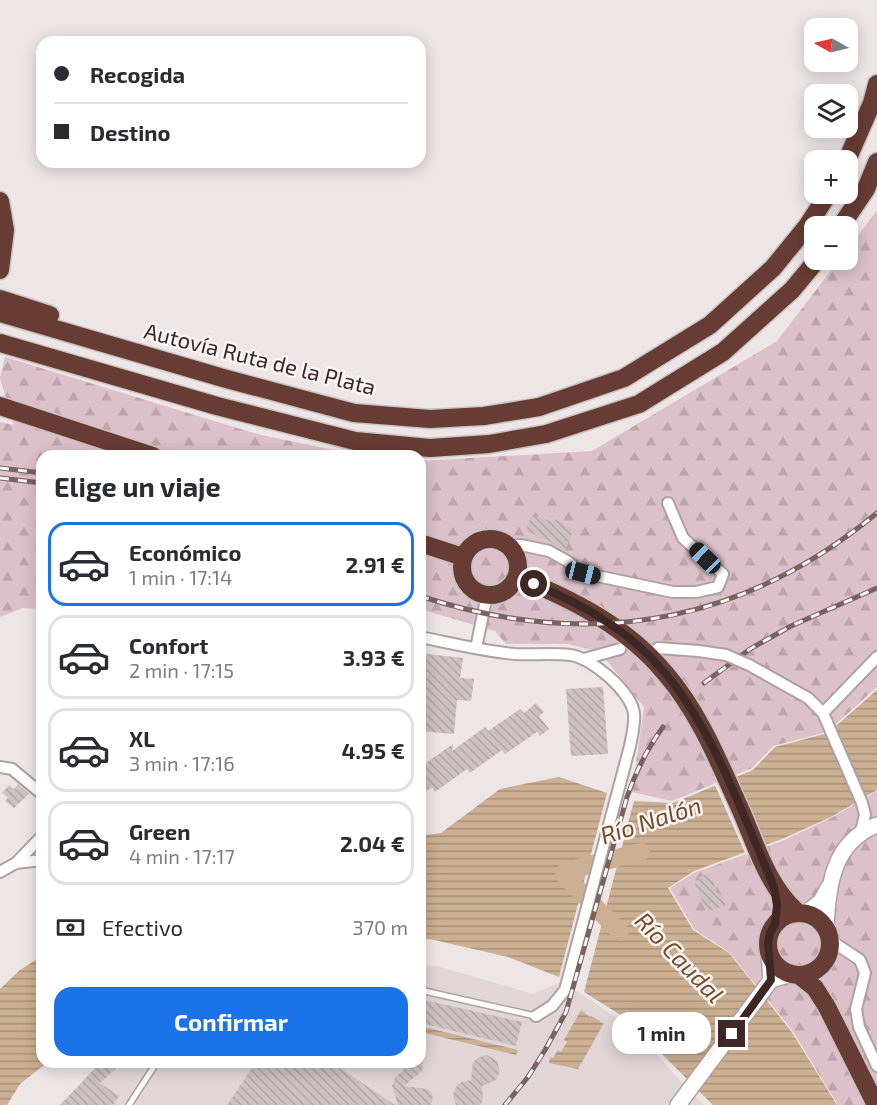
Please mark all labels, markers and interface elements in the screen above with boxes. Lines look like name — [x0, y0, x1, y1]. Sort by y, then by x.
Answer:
north arrow — [804, 18, 858, 72]
map controls — [804, 18, 858, 270]
text: Recogida — [90, 61, 185, 87]
button: layers — [804, 84, 858, 138]
text: Destino — [90, 119, 170, 145]
button: + — [804, 150, 858, 204]
button: − — [804, 216, 858, 270]
street label: Autovía Ruta de la Plata — [142, 317, 379, 399]
text: Elige un viaje — [54, 470, 221, 502]
icon: car — [57, 537, 111, 591]
text: Económico — [129, 539, 241, 565]
car — [686, 539, 724, 577]
text: 2.91 € — [345, 551, 405, 577]
car — [563, 560, 603, 586]
text: 1 min · 17:14 — [129, 565, 232, 589]
route start — [520, 570, 547, 597]
icon: car — [57, 630, 111, 684]
text: Confort — [129, 632, 208, 658]
text: 3.93 € — [343, 644, 405, 670]
text: 2 min · 17:15 — [129, 658, 234, 682]
icon: car — [57, 723, 111, 777]
text: XL — [129, 725, 155, 751]
text: 4.95 € — [342, 737, 405, 763]
text: 3 min · 17:16 — [129, 751, 235, 775]
water label: Río Nalón — [596, 790, 705, 850]
icon: car — [57, 816, 111, 870]
text: Green — [129, 818, 191, 844]
text: 2.04 € — [340, 830, 405, 856]
text: 4 min · 17:17 — [129, 844, 235, 868]
water label: Río Caudal — [630, 906, 730, 1008]
icon: cash — [54, 911, 87, 944]
text: Efectivo — [102, 914, 183, 940]
text: 370 m — [353, 915, 408, 939]
button: Confirmar — [54, 987, 408, 1056]
callout: 1 min — [612, 1013, 711, 1055]
route end — [718, 1020, 745, 1047]
text: 1 min — [637, 1021, 686, 1045]

